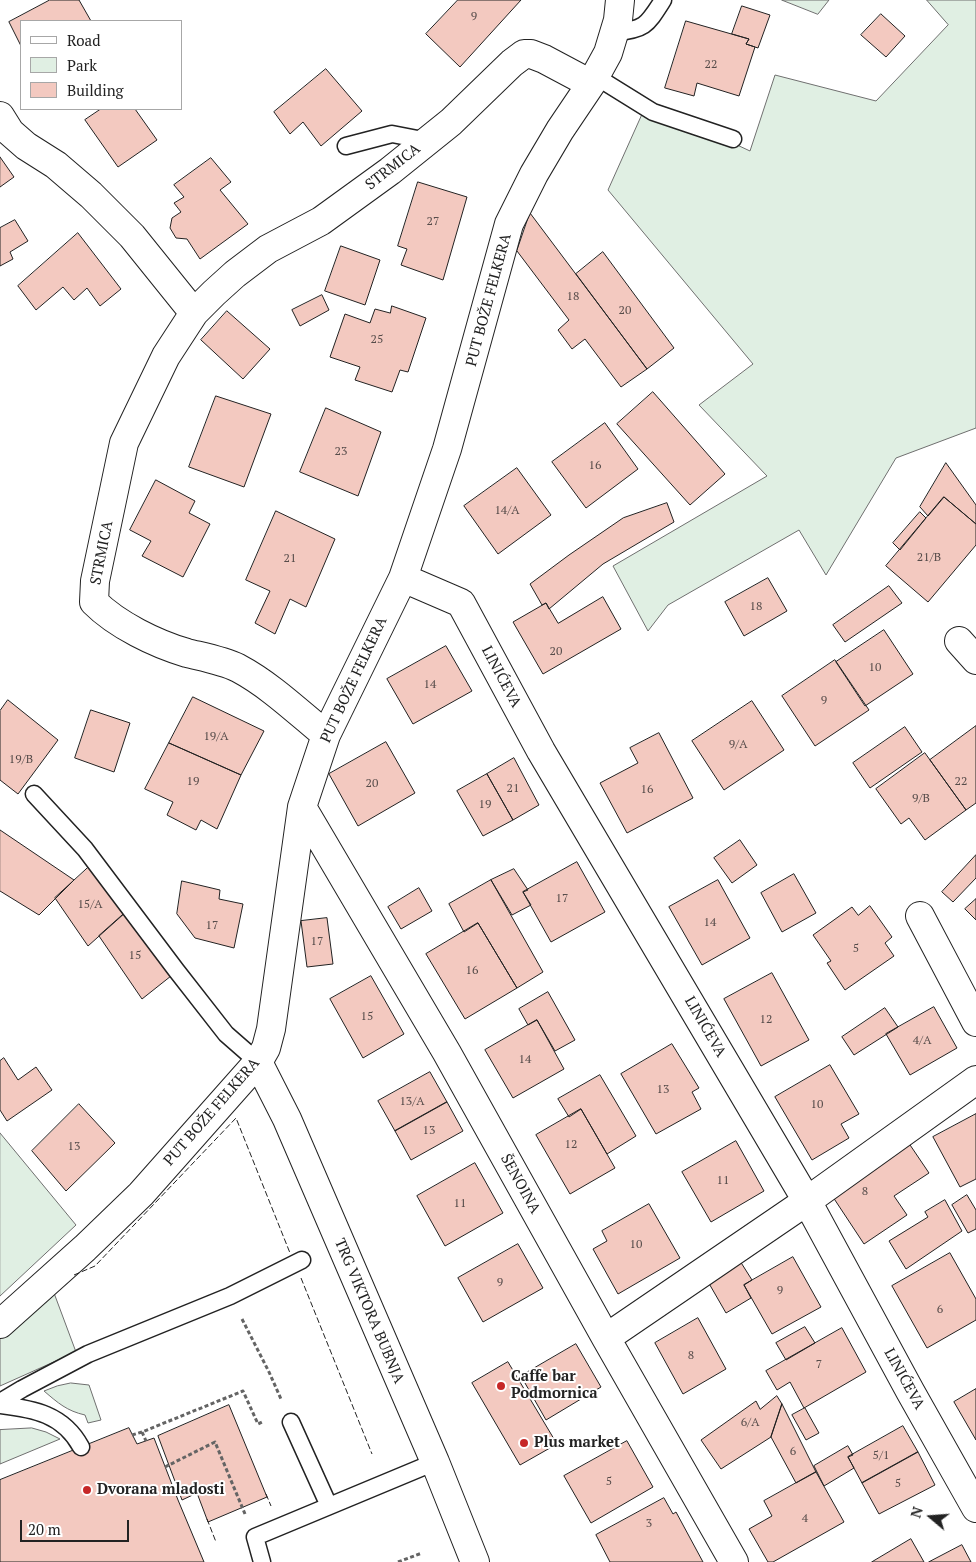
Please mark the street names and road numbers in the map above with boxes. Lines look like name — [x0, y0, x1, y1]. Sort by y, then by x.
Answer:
street label: STRMICA — [362, 140, 424, 194]
street label: PUT BOŽE FELKERA — [463, 232, 515, 368]
street label: STRMICA — [87, 520, 117, 586]
street label: PUT BOŽE FELKERA — [317, 614, 391, 746]
street label: LINIĆEVA — [477, 643, 525, 711]
street label: LINIĆEVA — [680, 993, 730, 1061]
street label: PUT BOŽE FELKERA — [160, 1054, 264, 1170]
street label: ŠENOINA — [496, 1151, 544, 1217]
street label: TRG VIKTORA BUBNJA — [330, 1236, 408, 1386]
street label: LINIĆEVA — [880, 1345, 928, 1413]

